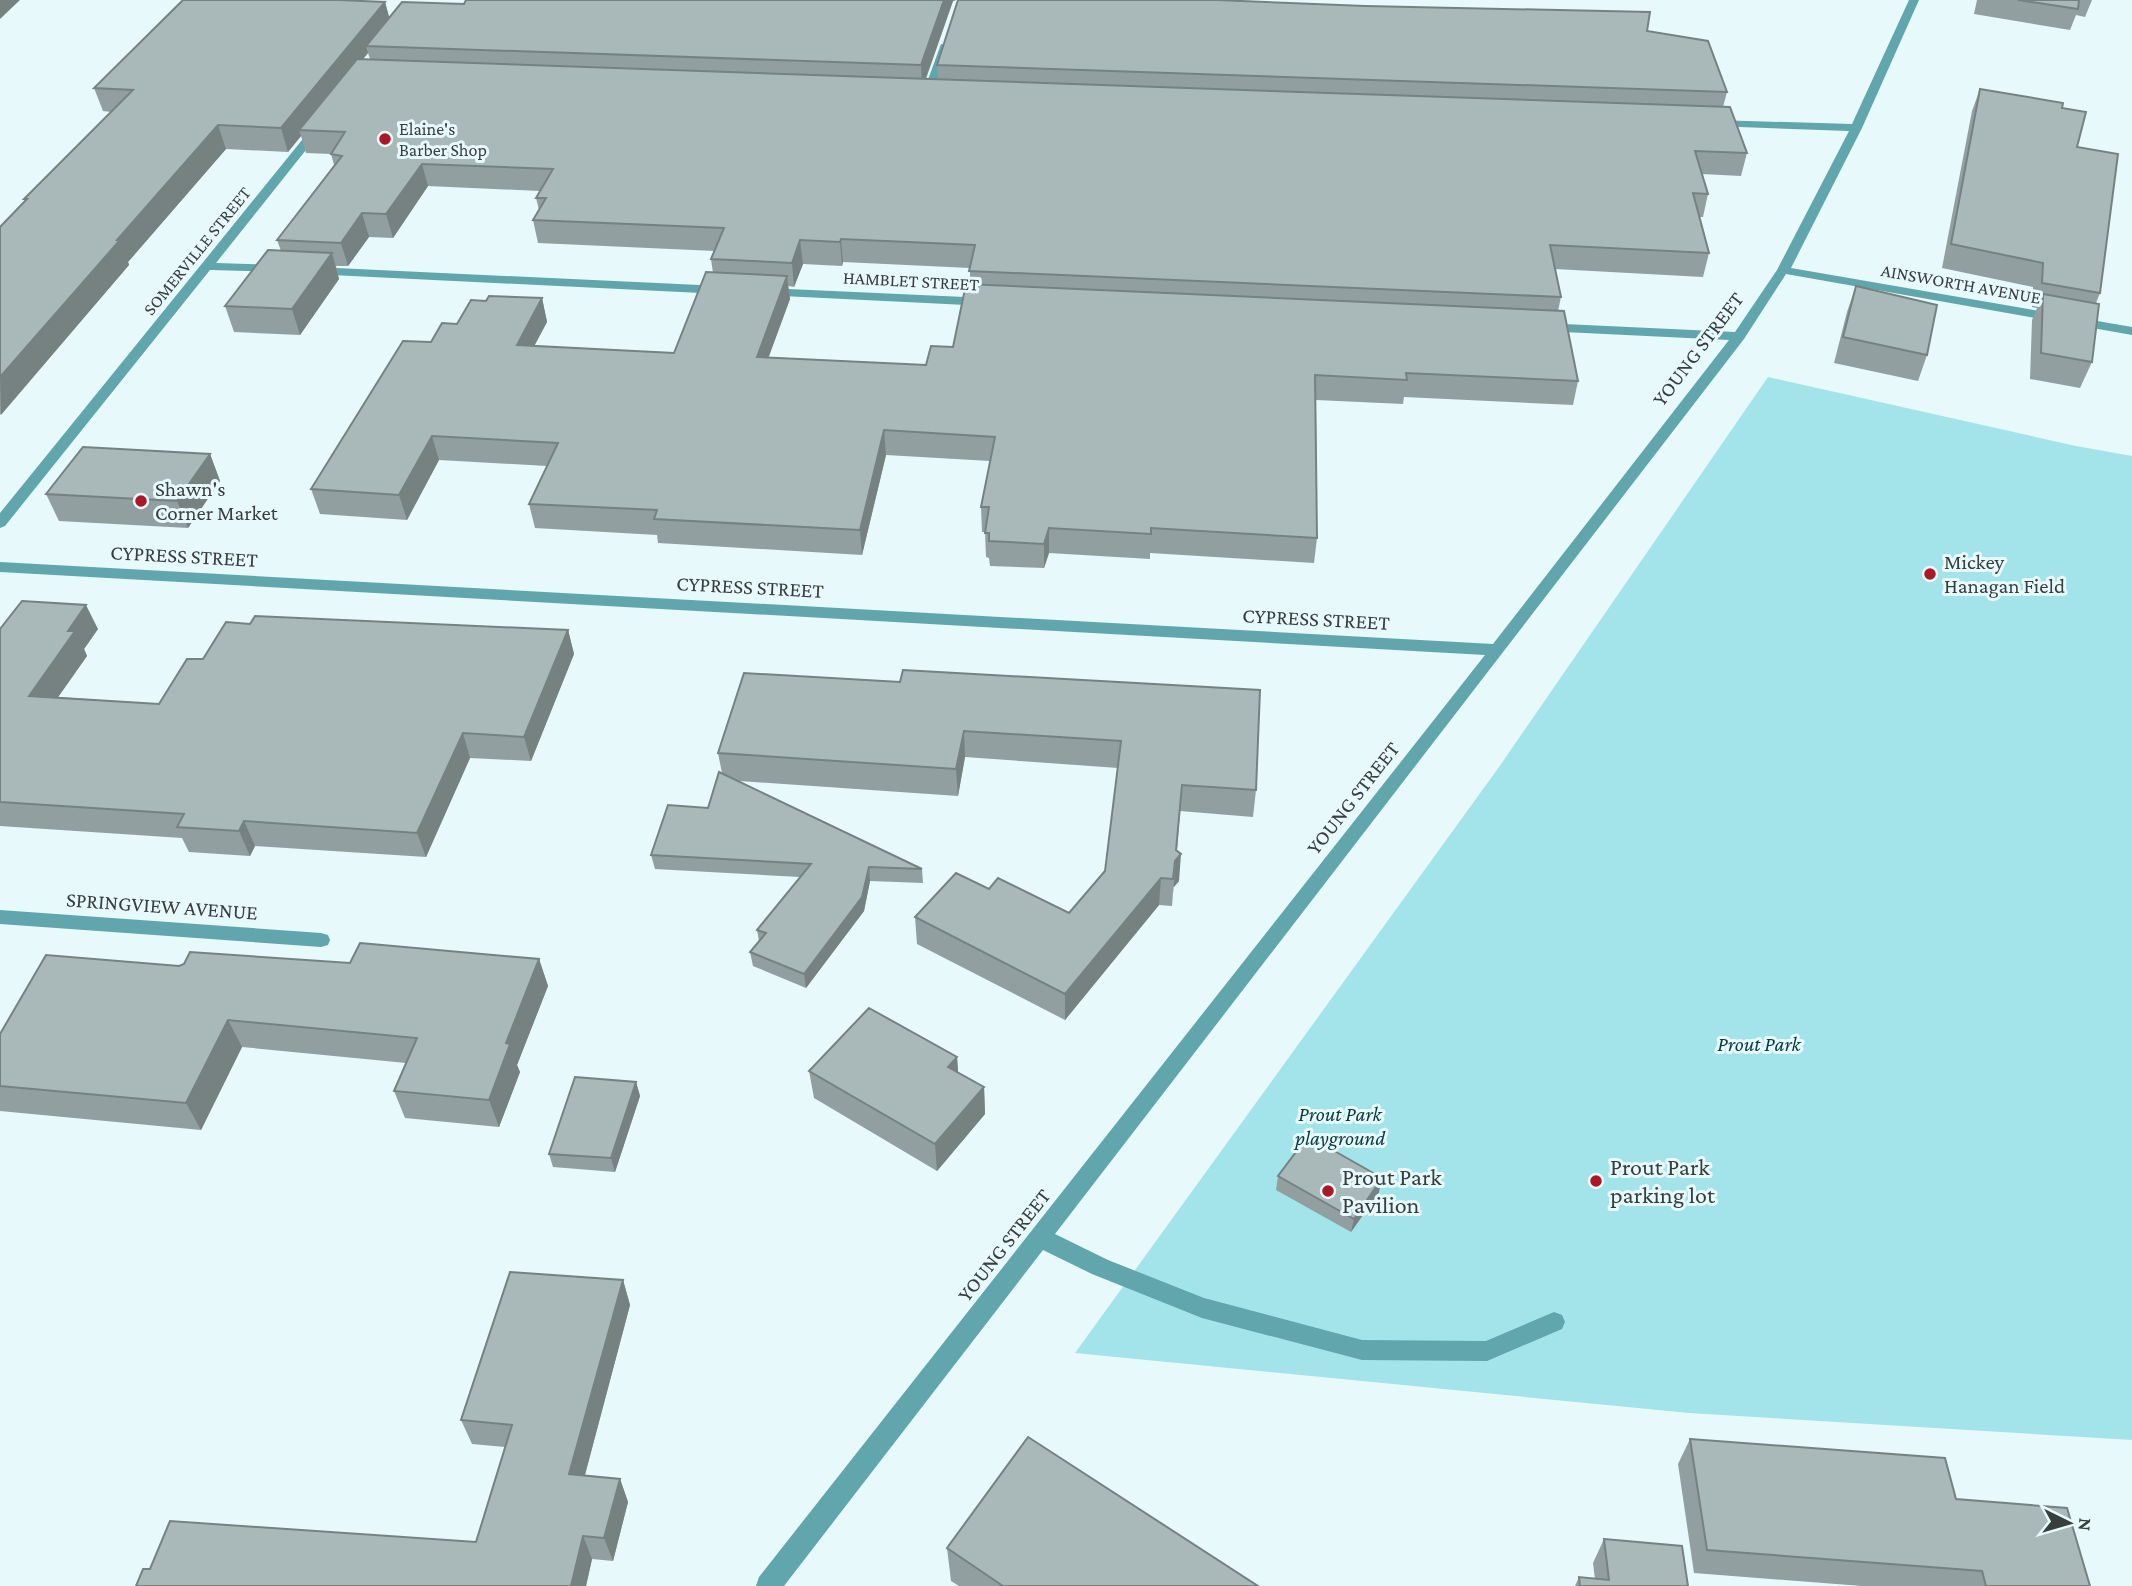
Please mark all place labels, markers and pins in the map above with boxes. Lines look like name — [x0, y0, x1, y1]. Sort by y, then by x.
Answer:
place label: Elaine's Barber Shop — [399, 119, 487, 160]
marker: Elaine's Barber Shop — [377, 131, 393, 147]
place label: Shawn's Corner Market — [155, 477, 279, 525]
marker: Shawn's Corner Market — [133, 493, 149, 509]
place label: Mickey Hanagan Field — [1944, 550, 2065, 598]
marker: Mickey Hanagan Field — [1922, 566, 1938, 582]
place label: Prout Park parking lot — [1610, 1153, 1716, 1208]
place label: Prout Park Pavilion — [1342, 1163, 1442, 1218]
marker: Prout Park parking lot — [1588, 1173, 1604, 1189]
marker: Prout Park Pavilion — [1320, 1183, 1336, 1199]

